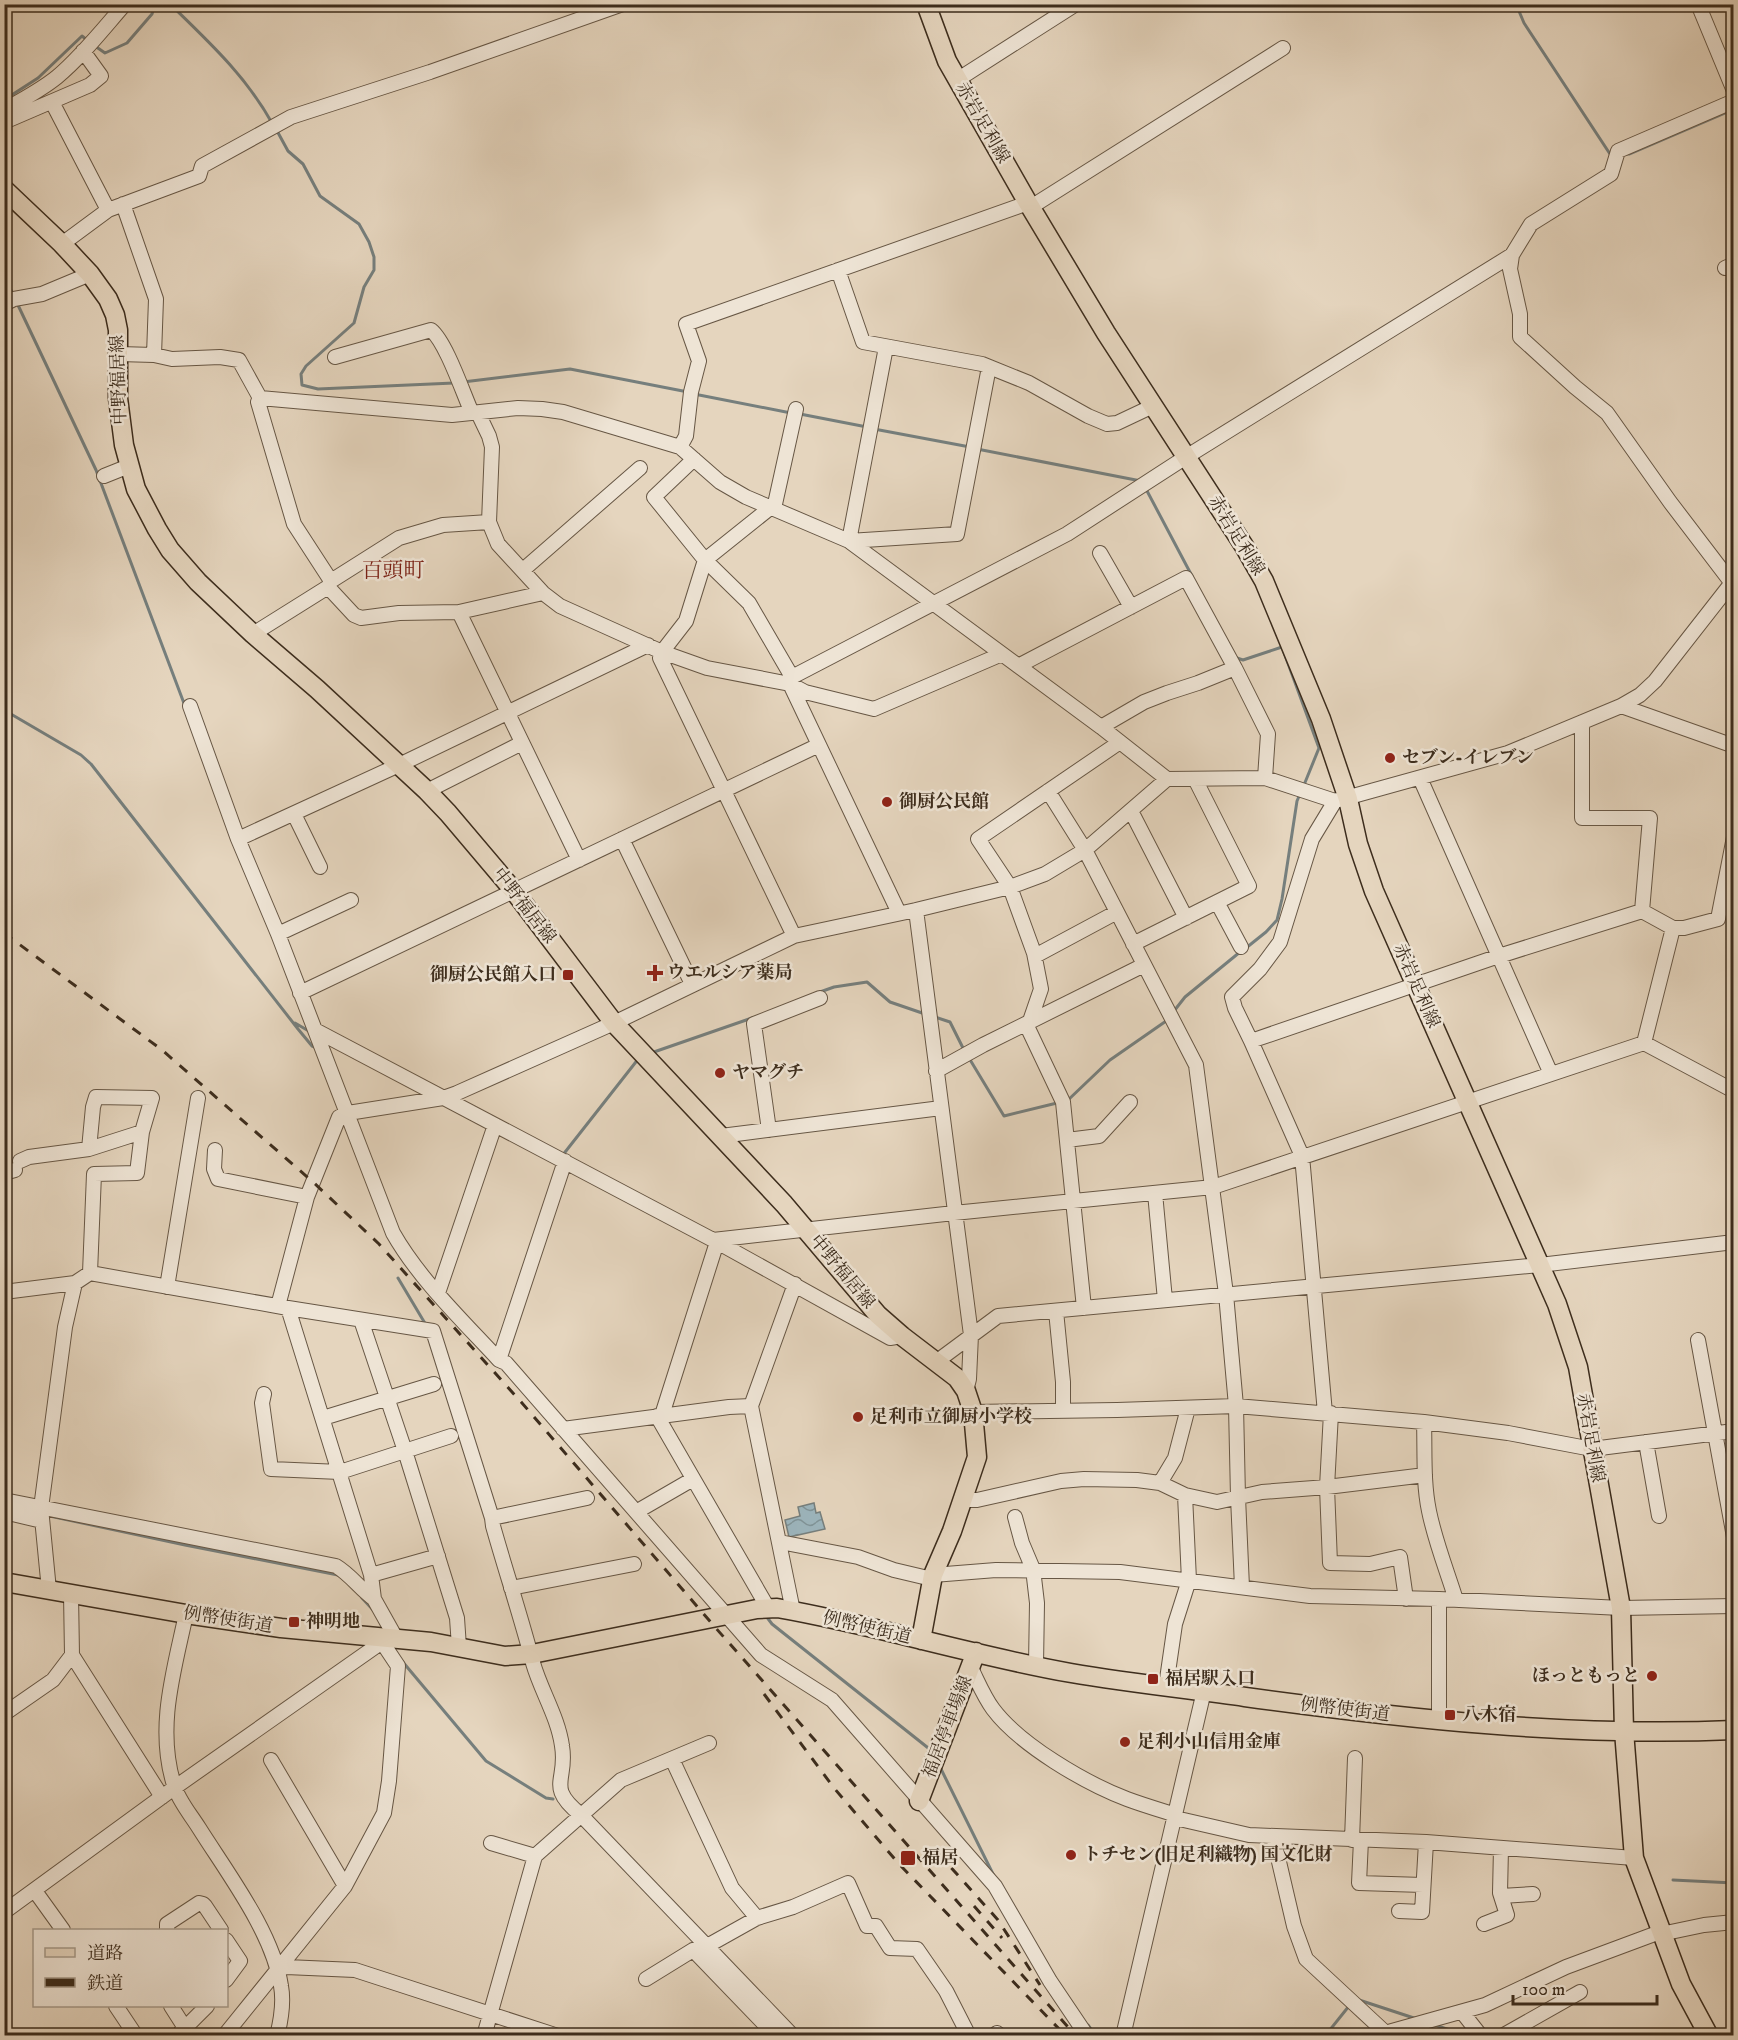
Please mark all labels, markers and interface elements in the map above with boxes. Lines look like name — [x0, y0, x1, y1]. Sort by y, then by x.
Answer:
street label: 赤岩足利線 — [950, 79, 1014, 167]
street label: 中野福居線 — [106, 335, 132, 425]
street label: 赤岩足利線 — [1203, 492, 1269, 580]
district label: 百頭町 — [362, 558, 425, 584]
place label: セブン-イレブン — [1402, 747, 1534, 769]
marker: セブン-イレブン — [1383, 751, 1397, 765]
place label: 御厨公民館 — [899, 791, 989, 813]
marker: 御厨公民館 — [880, 795, 894, 809]
street label: 中野福居線 — [488, 864, 560, 948]
street label: 赤岩足利線 — [1388, 940, 1444, 1032]
place label: ウエルシア薬局 — [667, 962, 793, 984]
place label: 御厨公民館入口 — [430, 964, 556, 986]
marker: ウエルシア薬局 — [648, 966, 662, 980]
marker: 御厨公民館入口 — [561, 968, 575, 982]
place label: ヤマグチ — [732, 1062, 804, 1084]
marker: ヤマグチ — [713, 1066, 727, 1080]
street label: 中野福居線 — [805, 1230, 879, 1314]
street label: 赤岩足利線 — [1571, 1392, 1609, 1484]
place label: 足利市立御厨小学校 — [870, 1406, 1032, 1428]
marker: 足利市立御厨小学校 — [851, 1410, 865, 1424]
street label: 例幣使街道 — [182, 1602, 274, 1638]
street label: 例幣使街道 — [821, 1607, 913, 1649]
place label: 神明地 — [306, 1611, 360, 1633]
marker: 神明地 — [287, 1615, 301, 1629]
place label: ほっともっと — [1532, 1665, 1640, 1687]
place label: 福居駅入口 — [1165, 1668, 1255, 1690]
marker: ほっともっと — [1645, 1669, 1659, 1683]
marker: 福居駅入口 — [1146, 1672, 1160, 1686]
street label: 福居停車場線 — [918, 1673, 978, 1781]
street label: 例幣使街道 — [1299, 1694, 1391, 1726]
place label: 八木宿 — [1462, 1704, 1516, 1726]
marker: 八木宿 — [1443, 1708, 1457, 1722]
place label: 足利小山信用金庫 — [1137, 1731, 1281, 1753]
marker: 足利小山信用金庫 — [1118, 1735, 1132, 1749]
place label: トチセン(旧足利織物) 国文化財 — [1083, 1844, 1333, 1866]
place label: 福居 — [922, 1847, 958, 1869]
marker: トチセン(旧足利織物) 国文化財 — [1064, 1848, 1078, 1862]
marker: 福居 — [899, 1849, 917, 1867]
legend — [33, 1929, 228, 2007]
text: 道路 — [87, 1943, 123, 1965]
scale bar — [1513, 1968, 1657, 2006]
text: 鉄道 — [87, 1973, 123, 1995]
text: 100 m — [1522, 1979, 1565, 2001]

